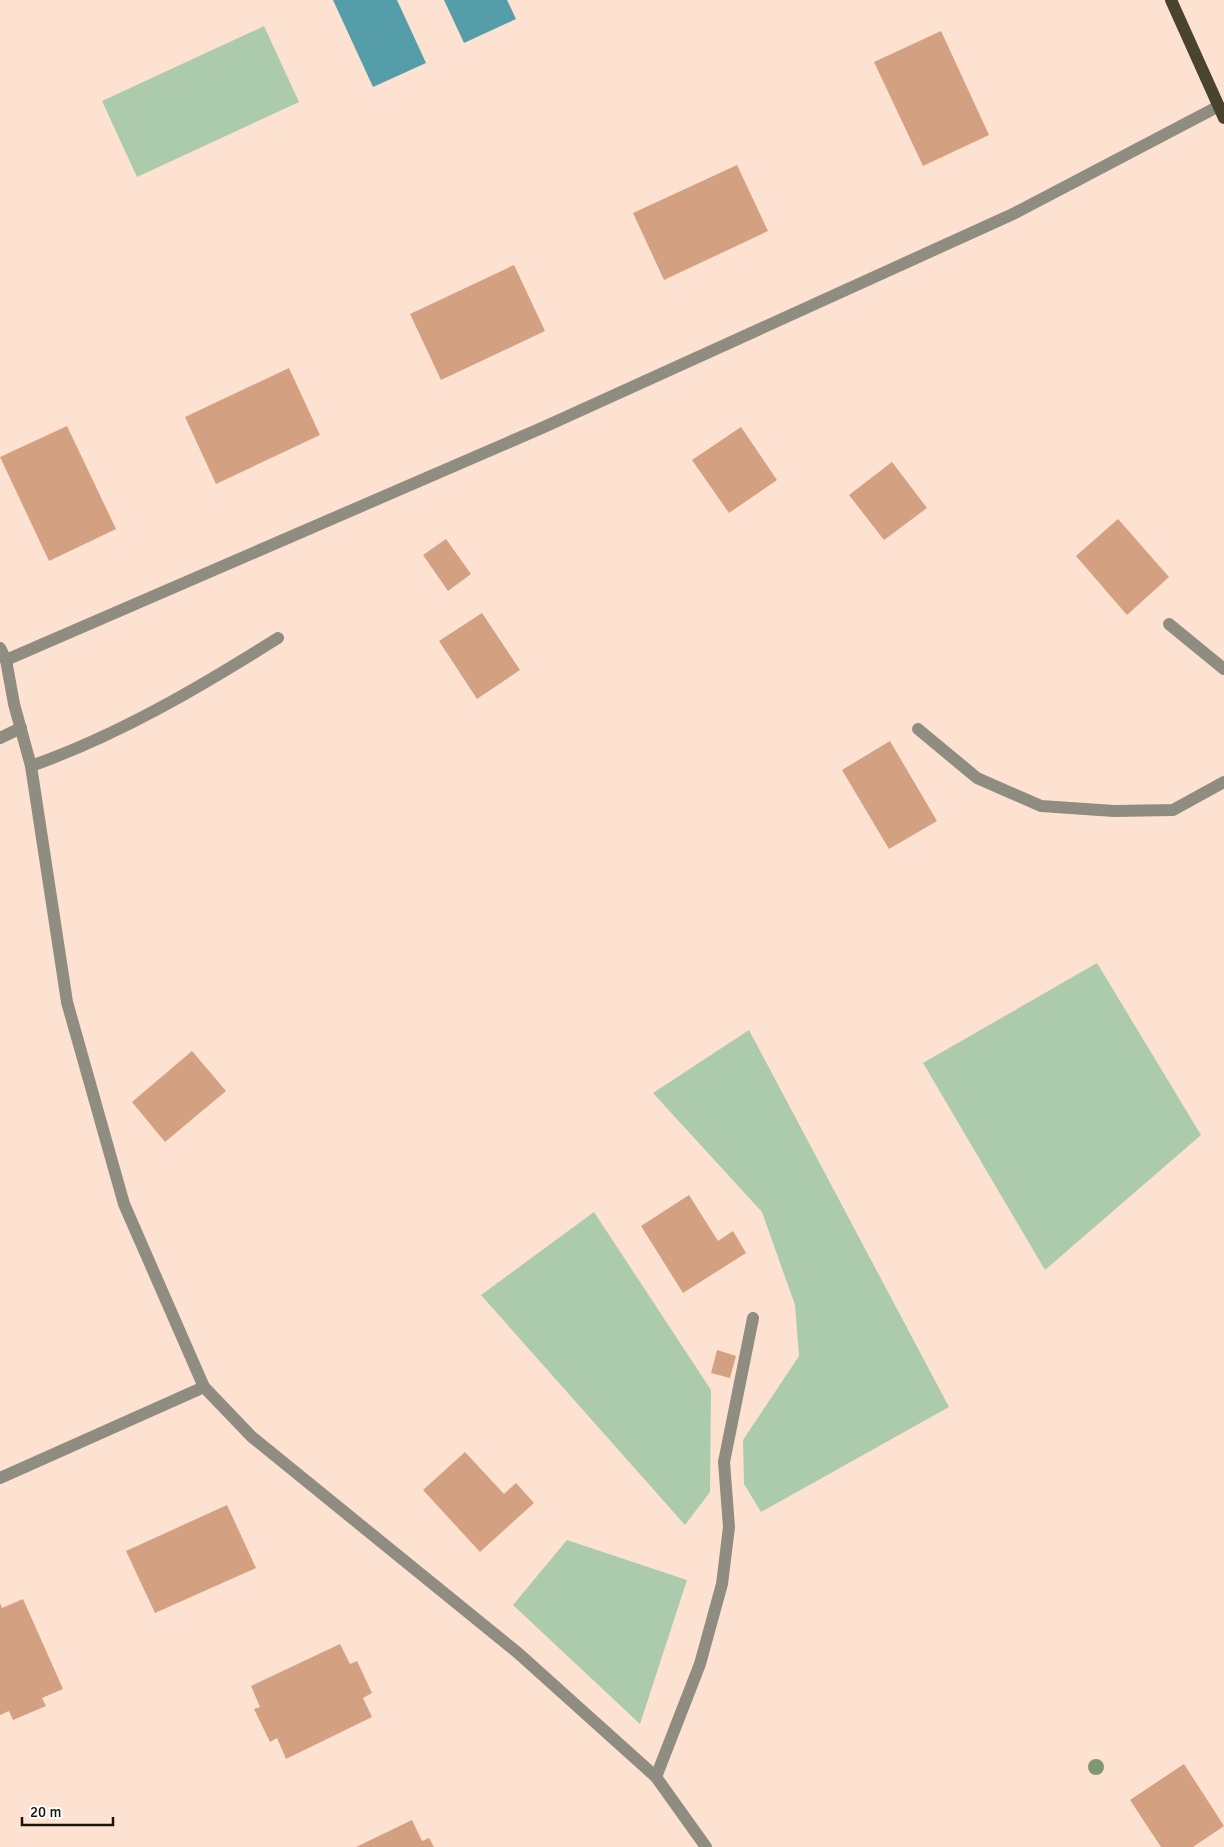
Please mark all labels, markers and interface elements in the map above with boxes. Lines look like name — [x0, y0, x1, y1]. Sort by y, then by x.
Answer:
scale bar — [22, 1794, 114, 1826]
text: 20 m — [30, 1803, 61, 1821]

